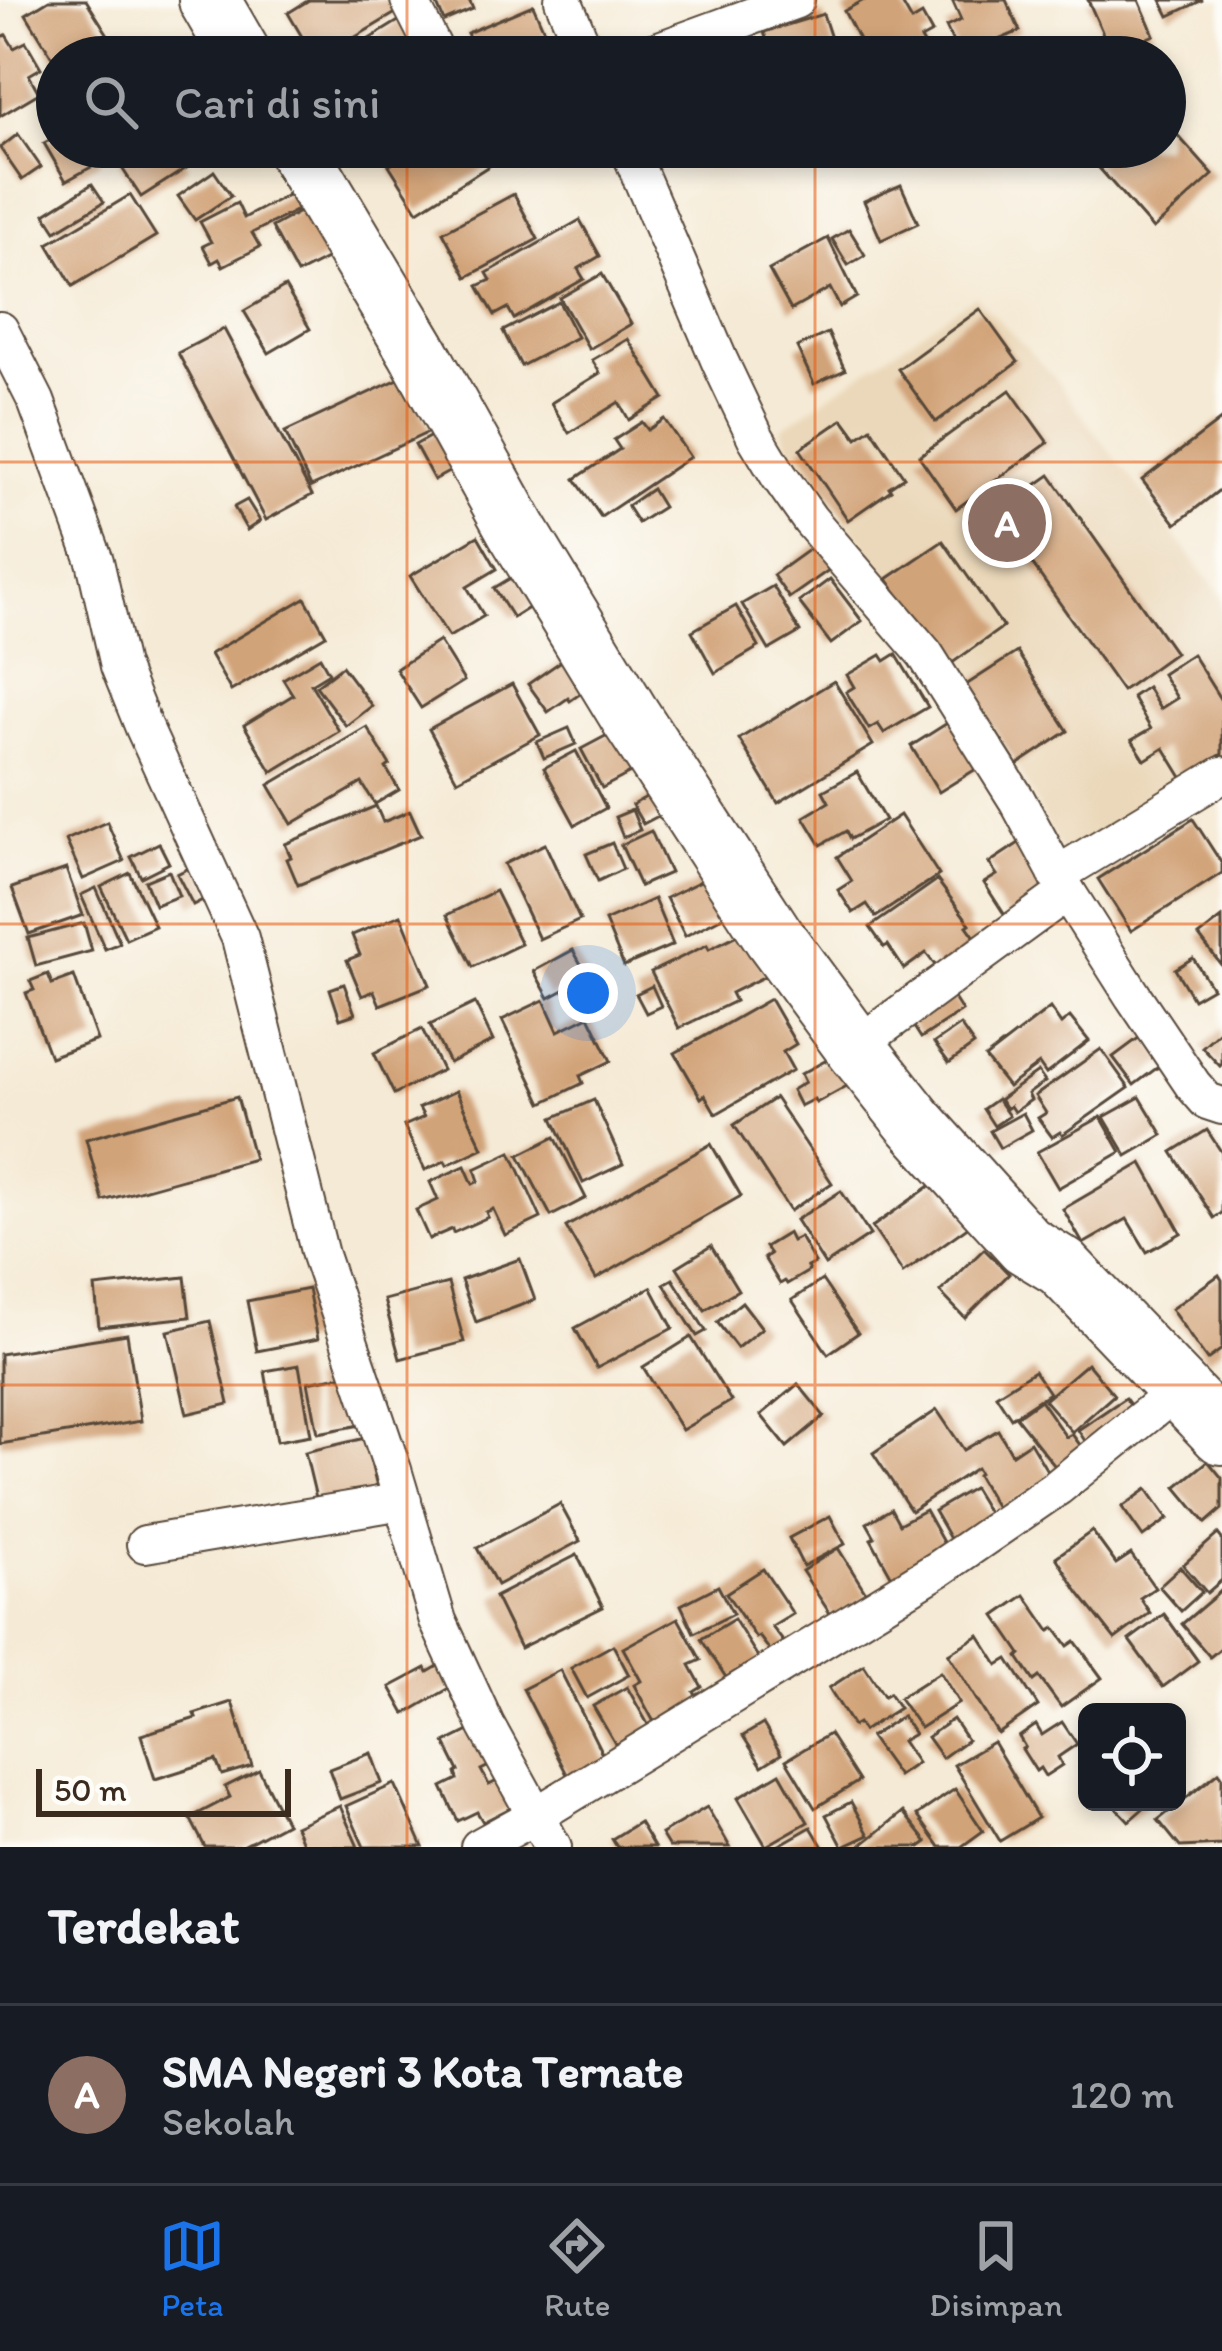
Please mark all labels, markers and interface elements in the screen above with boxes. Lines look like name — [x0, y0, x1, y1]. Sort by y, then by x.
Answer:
search box — [36, 36, 1186, 168]
icon: search — [78, 69, 144, 135]
text: Cari di sini — [174, 75, 380, 129]
pin: A — [968, 478, 1046, 568]
your location — [558, 963, 618, 1023]
map controls — [1078, 1703, 1186, 1811]
button: locate — [1078, 1703, 1186, 1811]
scale bar — [36, 1763, 291, 1816]
text: 50 m — [54, 1770, 127, 1809]
text: Terdekat — [48, 1895, 240, 1956]
text: SMA Negeri 3 Kota Ternate — [162, 2044, 683, 2098]
text: A — [75, 2071, 99, 2118]
text: 120 m — [1070, 2071, 1174, 2118]
text: Sekolah — [162, 2098, 295, 2145]
tab: Peta — [159, 2213, 225, 2324]
tab: Rute — [544, 2213, 611, 2324]
tab: Disimpan — [929, 2213, 1063, 2324]

